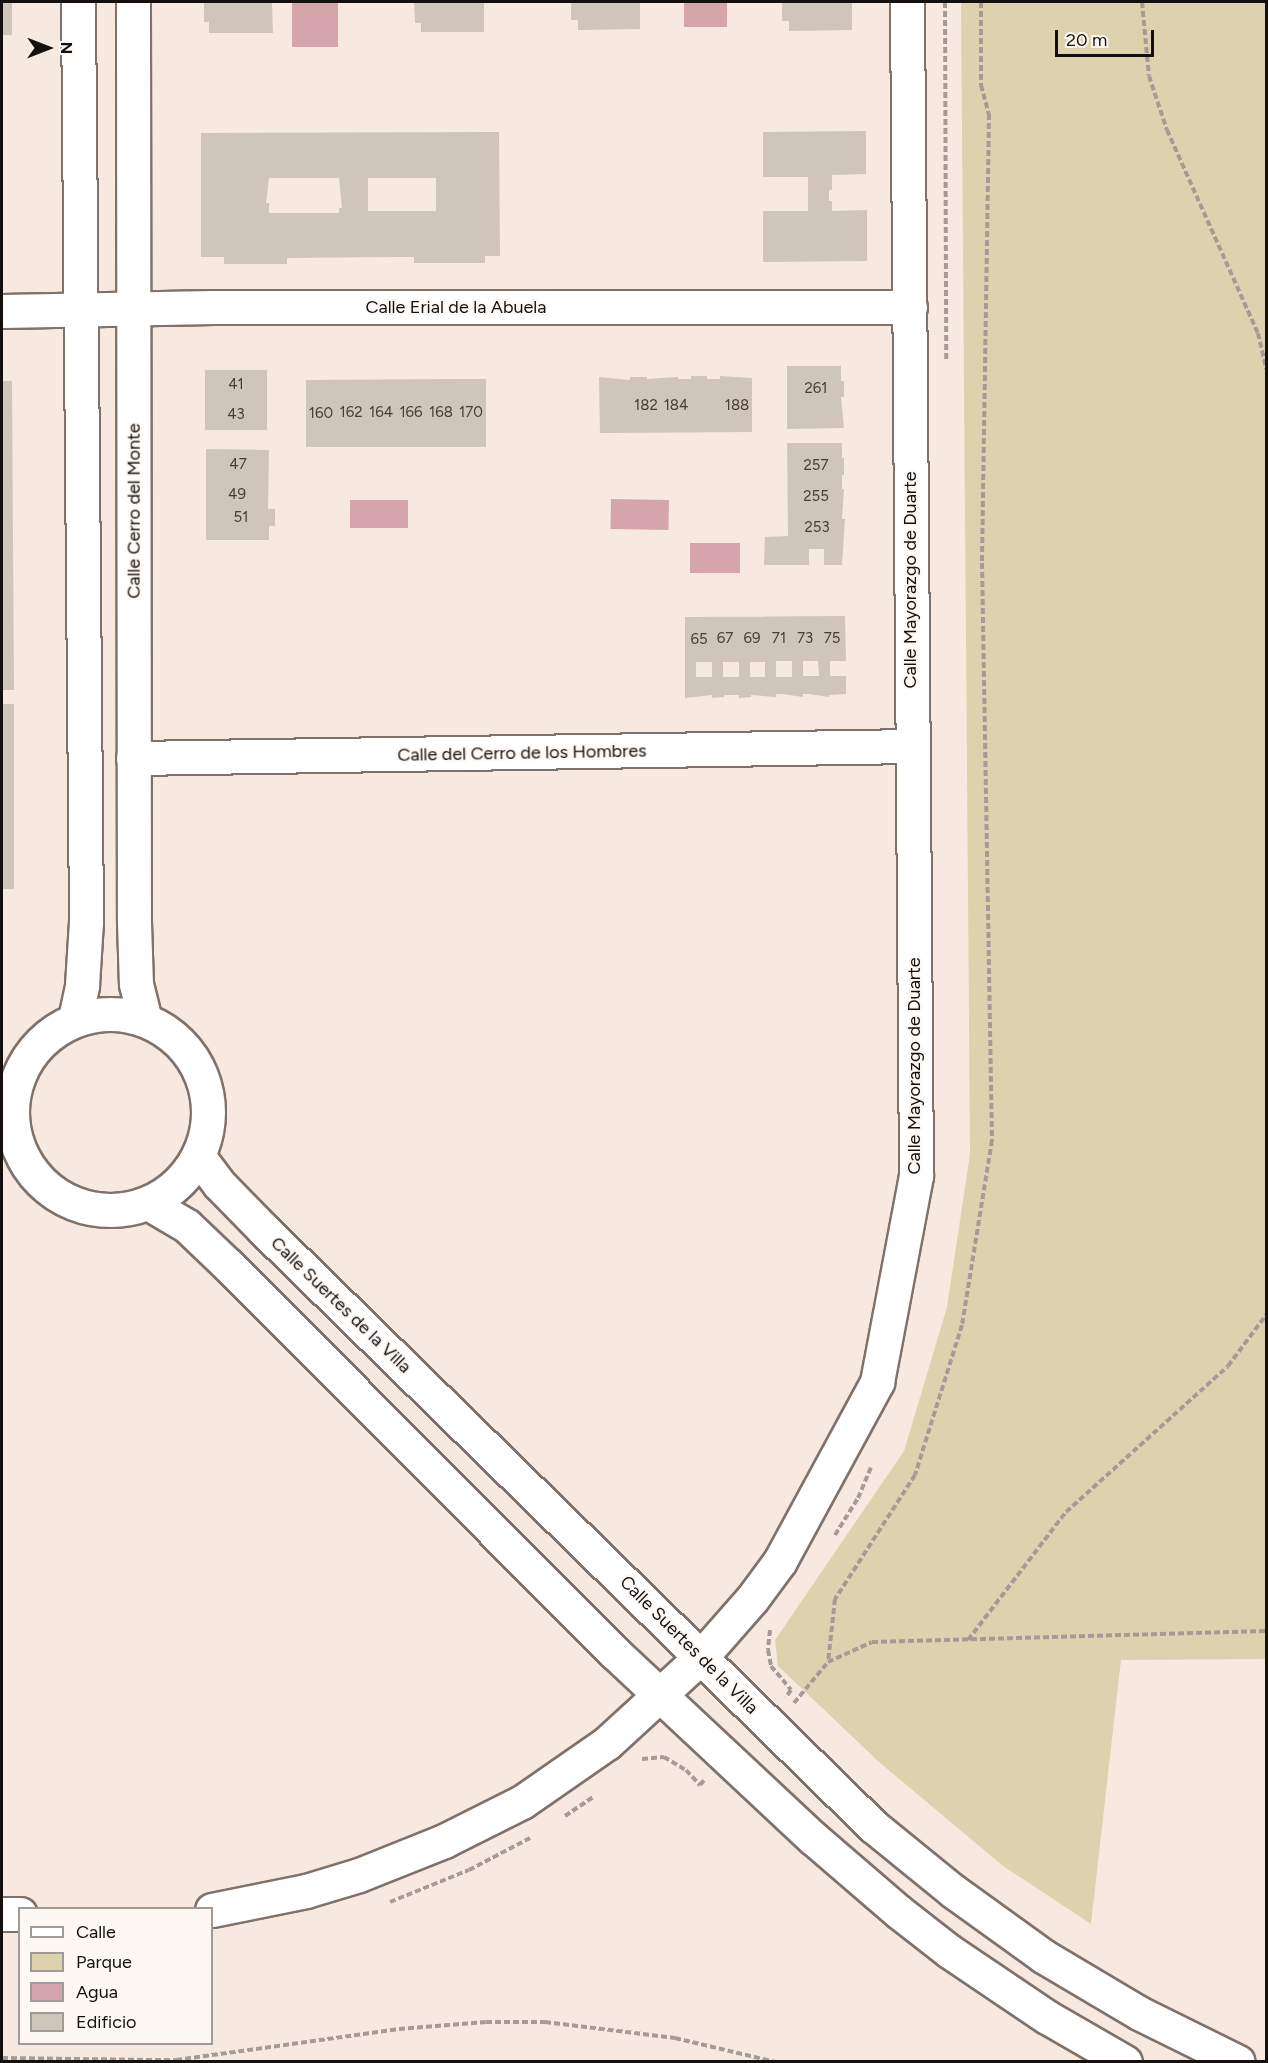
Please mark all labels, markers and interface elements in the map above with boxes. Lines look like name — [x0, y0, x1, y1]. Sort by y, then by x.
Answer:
north arrow — [18, 18, 78, 78]
scale bar — [1058, 18, 1157, 56]
text: 20 m — [1066, 29, 1107, 51]
text: N — [57, 42, 76, 54]
street label: Calle Erial de la Abuela — [365, 296, 547, 318]
house number: 41 — [228, 376, 244, 394]
house number: 261 — [804, 380, 828, 398]
house number: 182 — [634, 397, 658, 415]
house number: 184 — [664, 397, 688, 415]
house number: 188 — [725, 397, 749, 415]
house number: 162 — [339, 404, 363, 422]
house number: 164 — [369, 404, 393, 422]
house number: 166 — [399, 404, 423, 422]
house number: 168 — [429, 404, 453, 422]
house number: 170 — [459, 404, 483, 422]
house number: 160 — [309, 405, 333, 423]
house number: 43 — [227, 406, 245, 424]
street label: Calle Cerro del Monte — [123, 423, 145, 599]
house number: 47 — [229, 456, 247, 474]
house number: 257 — [803, 457, 829, 475]
street label: Calle Mayorazgo de Duarte — [899, 472, 921, 688]
house number: 49 — [228, 486, 246, 504]
house number: 255 — [803, 488, 829, 506]
house number: 51 — [234, 509, 248, 527]
house number: 253 — [804, 519, 830, 537]
house number: 67 — [717, 630, 733, 648]
house number: 69 — [744, 630, 760, 648]
house number: 71 — [772, 630, 786, 648]
house number: 73 — [797, 630, 813, 648]
house number: 75 — [824, 630, 840, 648]
house number: 65 — [690, 631, 708, 649]
street label: Calle del Cerro de los Hombres — [397, 740, 647, 766]
street label: Calle Mayorazgo de Duarte — [903, 958, 925, 1174]
street label: Calle Suertes de la Villa — [266, 1232, 416, 1378]
street label: Calle Suertes de la Villa — [615, 1571, 763, 1719]
legend — [18, 1907, 213, 2045]
text: Calle — [76, 1921, 116, 1943]
text: Parque — [76, 1951, 132, 1973]
text: Agua — [76, 1981, 118, 2003]
text: Edificio — [76, 2011, 137, 2033]

